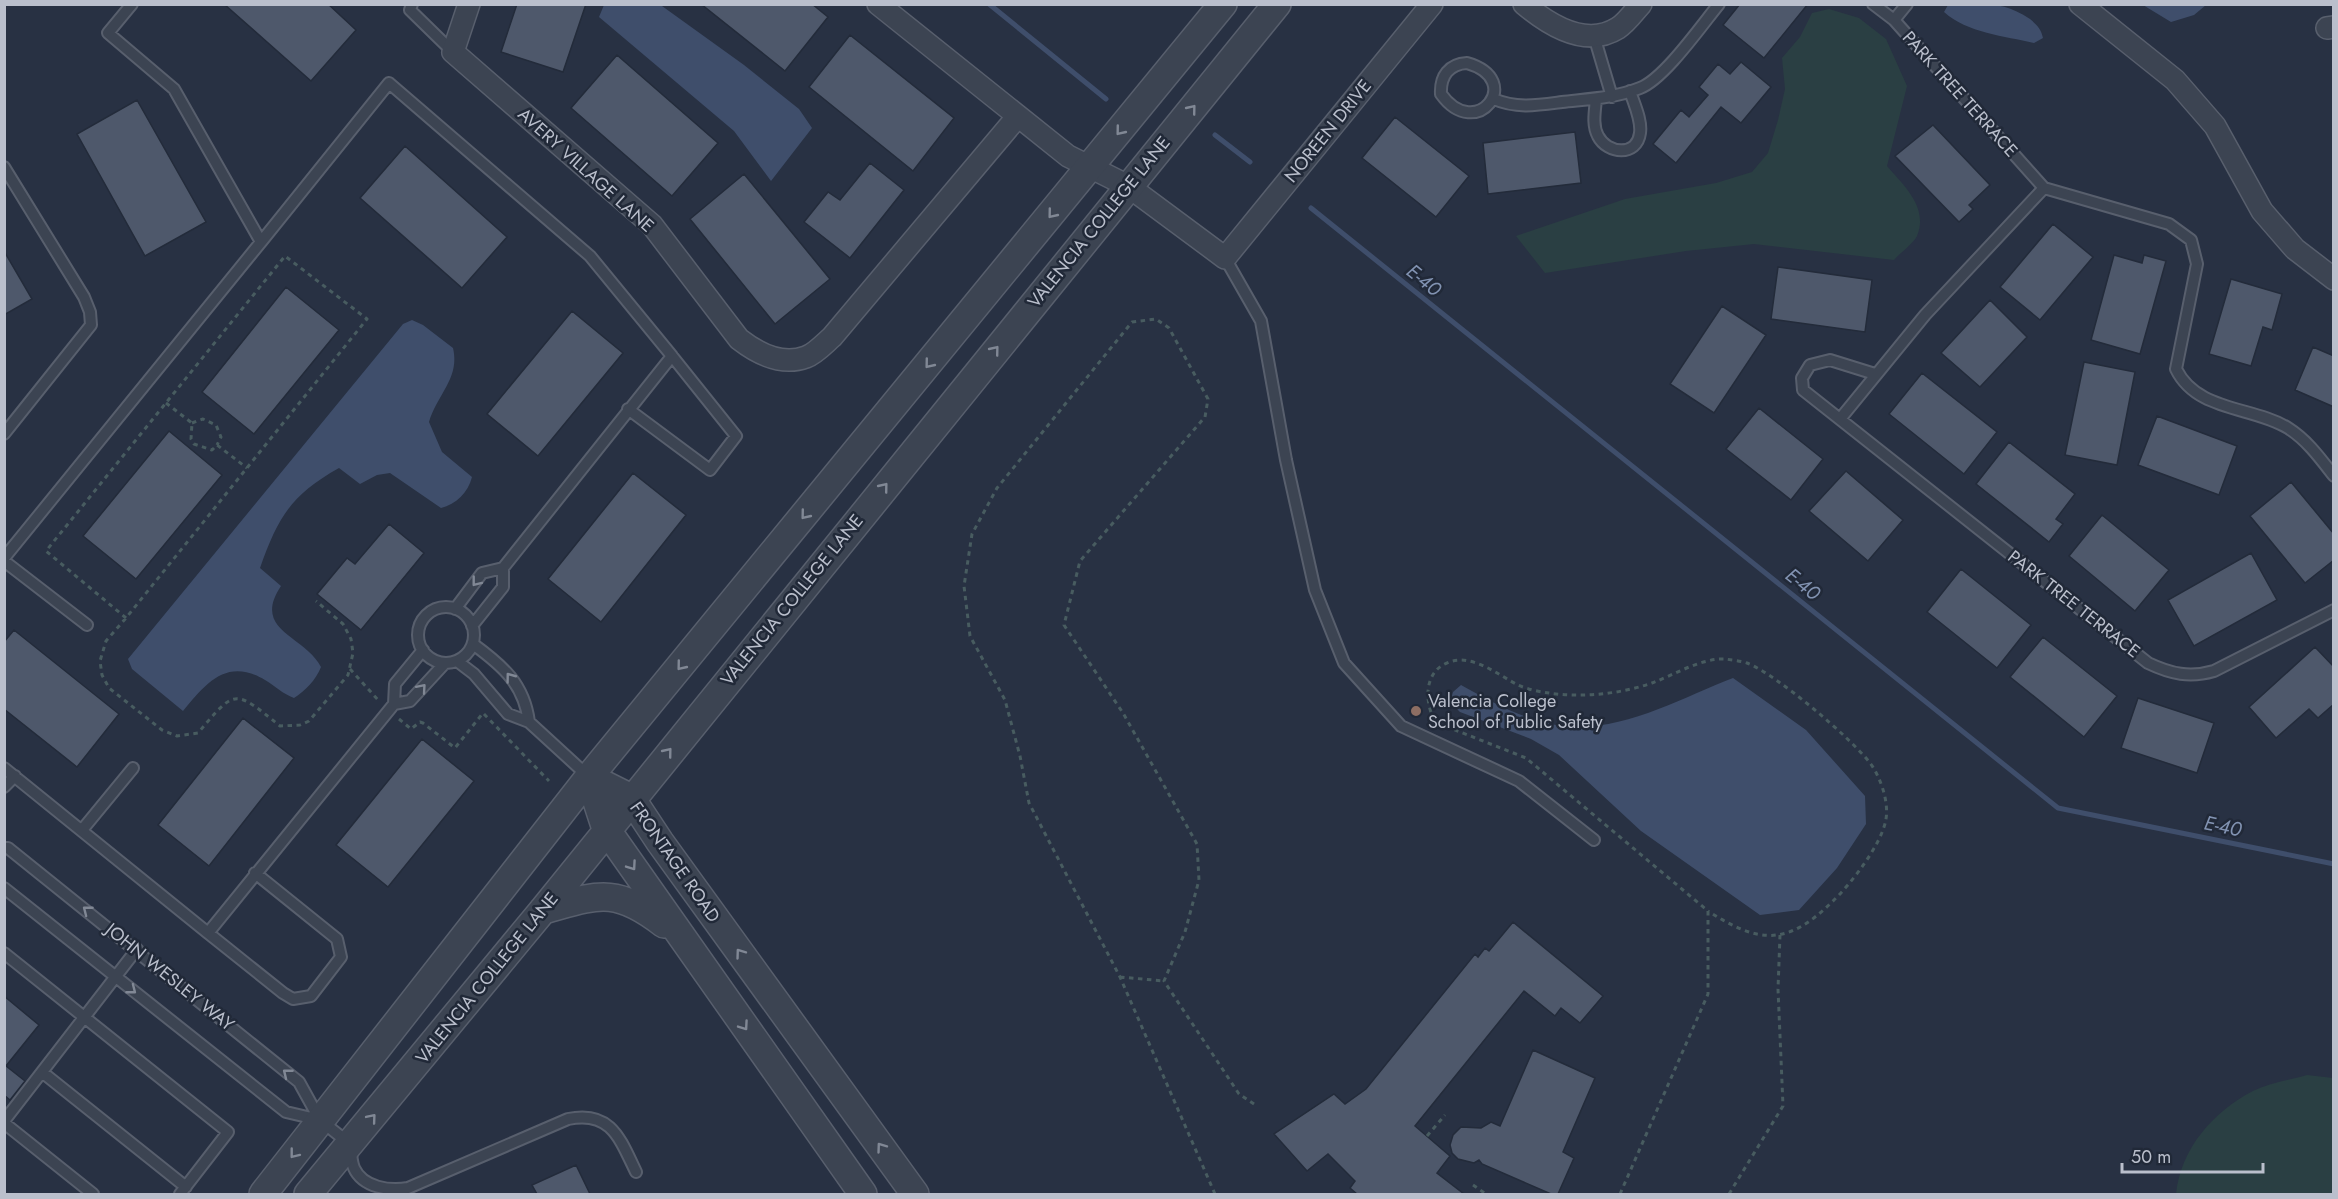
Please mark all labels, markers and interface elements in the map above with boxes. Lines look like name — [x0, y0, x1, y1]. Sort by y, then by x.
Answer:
street label: PARK TREE TERRACE — [1896, 25, 2024, 163]
street label: NOREEN DRIVE — [1278, 74, 1378, 188]
street label: AVERY VILLAGE LANE — [512, 102, 660, 238]
one-way arrow — [1184, 104, 1195, 115]
one-way arrow — [1116, 124, 1127, 135]
street label: VALENCIA COLLEGE LANE — [1021, 131, 1177, 313]
one-way arrow — [1049, 207, 1060, 218]
water label: E-40 — [1400, 257, 1448, 304]
one-way arrow — [988, 346, 999, 357]
one-way arrow — [925, 357, 936, 368]
one-way arrow — [876, 483, 887, 494]
one-way arrow — [801, 508, 812, 519]
street label: VALENCIA COLLEGE LANE — [714, 509, 870, 691]
street label: PARK TREE TERRACE — [2002, 544, 2146, 664]
water label: E-40 — [1779, 561, 1827, 608]
one-way arrow — [472, 575, 483, 586]
one-way arrow — [677, 659, 688, 670]
one-way arrow — [506, 673, 517, 684]
one-way arrow — [415, 684, 426, 695]
place label: Valencia College School of Public Safety — [1428, 688, 1603, 735]
marker: Valencia College School of Public Safety — [1409, 704, 1423, 718]
one-way arrow — [661, 748, 672, 759]
street label: FRONTAGE ROAD — [624, 796, 726, 928]
water label: E-40 — [2201, 808, 2245, 845]
one-way arrow — [625, 860, 636, 871]
street label: VALENCIA COLLEGE LANE — [409, 887, 565, 1069]
one-way arrow — [83, 907, 94, 918]
street label: JOHN WESLEY WAY — [99, 916, 240, 1038]
one-way arrow — [736, 948, 747, 959]
one-way arrow — [126, 983, 137, 994]
one-way arrow — [737, 1019, 748, 1030]
one-way arrow — [283, 1069, 294, 1080]
one-way arrow — [365, 1114, 376, 1125]
scale bar — [2122, 1136, 2263, 1174]
one-way arrow — [877, 1143, 888, 1154]
text: 50 m — [2131, 1144, 2171, 1170]
one-way arrow — [290, 1148, 301, 1159]

